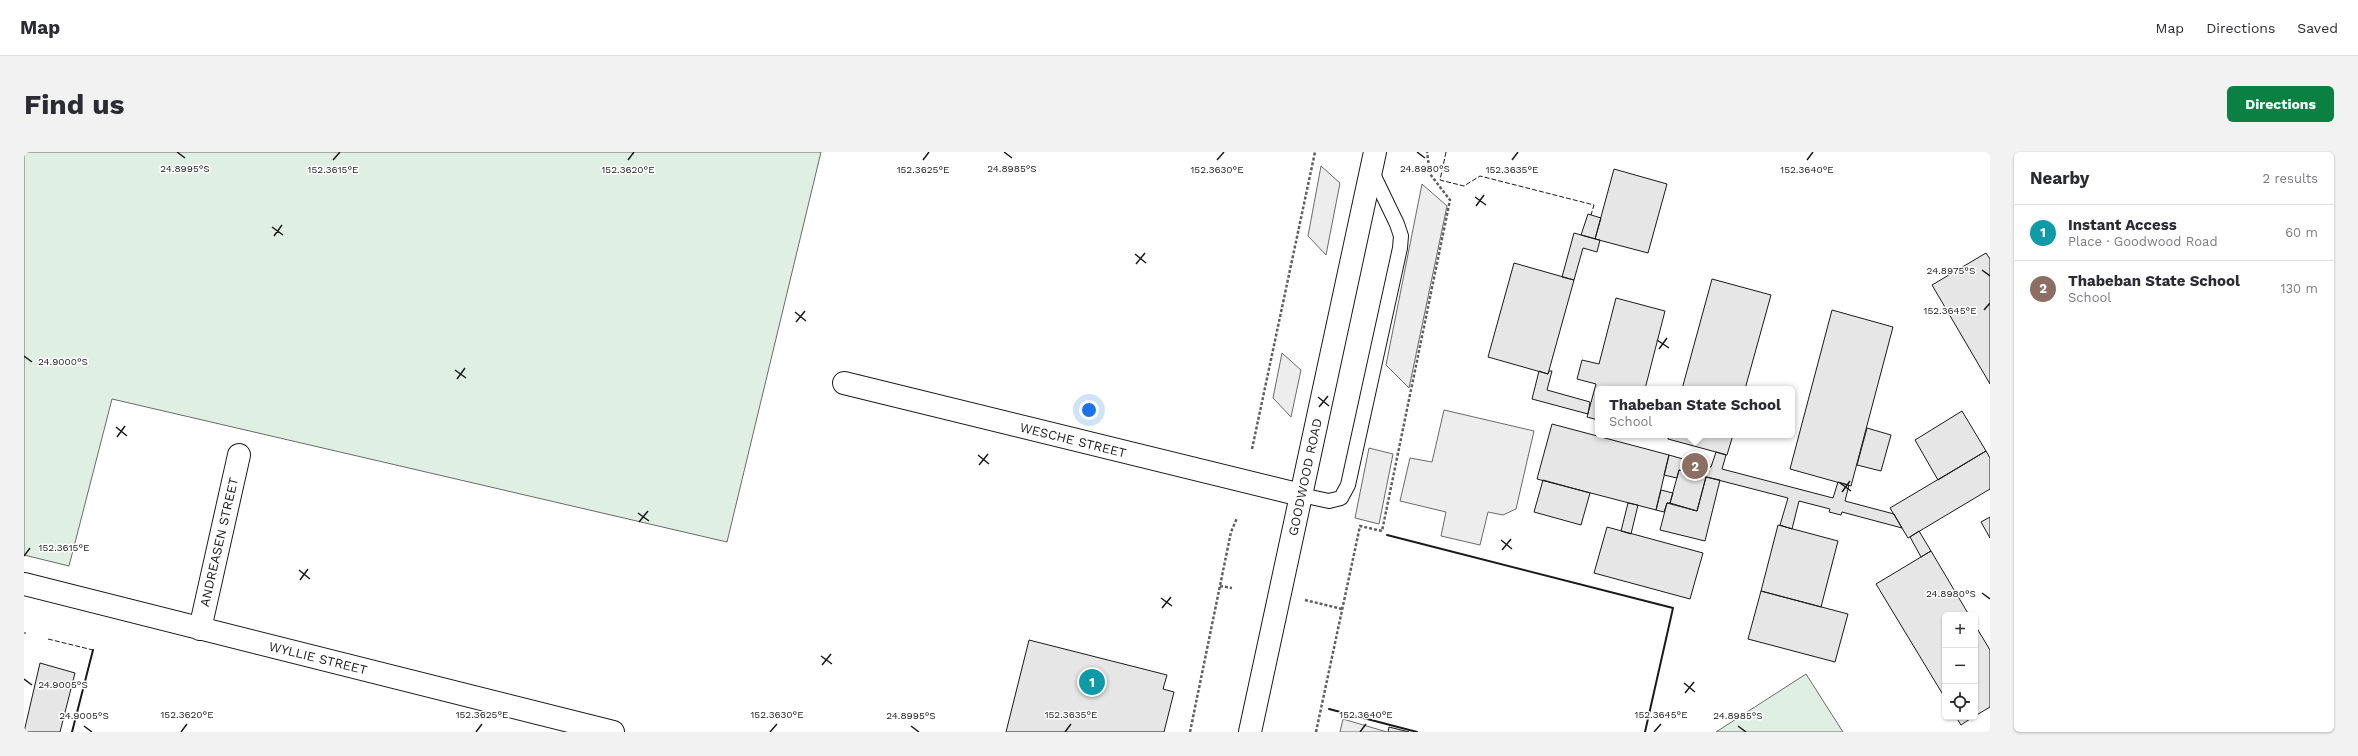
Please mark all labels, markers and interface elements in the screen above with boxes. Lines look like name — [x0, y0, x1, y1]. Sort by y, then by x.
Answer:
text: Map — [20, 16, 60, 39]
text: Map — [2156, 20, 2184, 36]
text: Directions — [2206, 20, 2275, 36]
text: Saved — [2297, 20, 2338, 36]
button: Directions — [2227, 86, 2334, 122]
text: Find us — [24, 88, 124, 121]
text: 24.8995°S — [160, 163, 210, 174]
text: 24.8985°S — [987, 163, 1037, 174]
text: 24.8980°S — [1400, 163, 1450, 174]
text: 152.3615°E — [308, 164, 358, 175]
text: 152.3620°E — [601, 164, 655, 175]
text: 152.3625°E — [897, 164, 949, 175]
text: 152.3630°E — [1190, 164, 1244, 175]
text: 152.3635°E — [1486, 164, 1538, 175]
text: 152.3640°E — [1780, 164, 1834, 175]
text: Nearby — [2030, 168, 2089, 188]
text: 2 results — [2263, 171, 2318, 186]
text: Instant Access — [2068, 216, 2177, 234]
text: 1 — [2040, 225, 2046, 240]
text: 60 m — [2285, 225, 2318, 240]
text: Place · Goodwood Road — [2068, 234, 2218, 249]
text: 24.8975°S — [1927, 265, 1975, 276]
text: Thabeban State School — [2068, 272, 2240, 290]
text: 2 — [2039, 281, 2047, 296]
text: 130 m — [2280, 281, 2318, 296]
text: School — [2068, 290, 2111, 305]
text: 152.3645°E — [1923, 305, 1977, 316]
text: 24.9000°S — [38, 356, 88, 367]
popup — [1595, 386, 1795, 438]
text: Thabeban State School — [1609, 396, 1781, 414]
your location — [1079, 400, 1099, 420]
text: School — [1609, 414, 1652, 429]
street label: GOODWOOD ROAD — [1285, 417, 1325, 537]
street label: WESCHE STREET — [1018, 420, 1128, 461]
pin: 2 — [1682, 451, 1708, 481]
street label: ANDREASEN STREET — [197, 476, 241, 608]
text: 152.3615°E — [39, 542, 89, 553]
text: 24.8980°S — [1926, 588, 1976, 599]
map controls — [1942, 612, 1978, 720]
button: + — [1942, 612, 1978, 648]
street label: WYLLIE STREET — [267, 639, 369, 677]
button: − — [1942, 648, 1978, 684]
pin: 1 — [1079, 667, 1105, 697]
text: 24.9005°S — [38, 679, 88, 690]
button: locate — [1942, 684, 1978, 720]
text: 152.3620°E — [160, 709, 214, 720]
text: 152.3625°E — [456, 709, 508, 720]
text: 152.3630°E — [750, 709, 804, 720]
text: 152.3635°E — [1045, 709, 1097, 720]
text: 152.3640°E — [1339, 709, 1393, 720]
text: 152.3645°E — [1634, 709, 1688, 720]
text: 24.9005°S — [59, 710, 109, 721]
text: 24.8995°S — [886, 710, 936, 721]
text: 24.8985°S — [1713, 710, 1763, 721]

